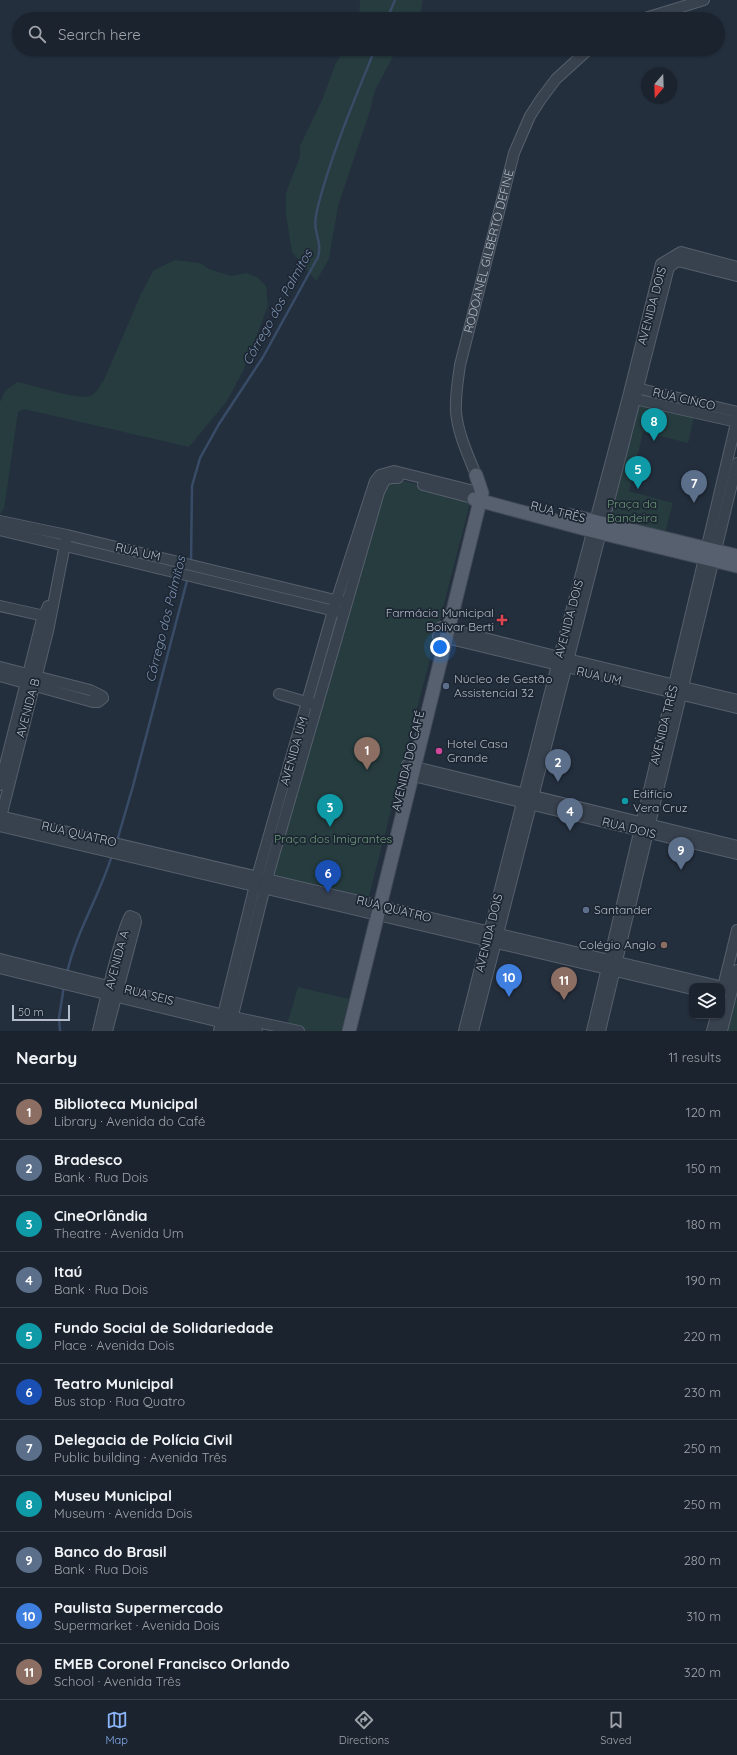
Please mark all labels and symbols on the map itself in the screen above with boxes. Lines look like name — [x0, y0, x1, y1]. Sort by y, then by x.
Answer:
north arrow — [641, 68, 677, 104]
street label: RODOANEL GILBERTO DEFINE — [460, 167, 517, 335]
water label: Córrego dos Palmitos — [239, 246, 316, 367]
street label: AVENIDA DOIS — [634, 265, 669, 347]
street label: RUA CINCO — [651, 384, 717, 413]
pin: 8 — [641, 408, 667, 441]
pin: 5 — [625, 456, 651, 489]
pin: 7 — [681, 470, 707, 503]
park label: Praça da Bandeira — [607, 496, 657, 525]
street label: RUA TRÊS — [529, 497, 587, 526]
street label: RUA UM — [114, 539, 162, 564]
water label: Córrego dos Palmitos — [142, 553, 189, 684]
street label: AVENIDA DOIS — [551, 578, 586, 660]
place label: Farmácia Municipal Bolivar Berti — [386, 605, 494, 634]
marker: Farmácia Municipal Bolivar Berti — [497, 615, 507, 625]
your location — [430, 637, 450, 657]
street label: RUA UM — [575, 663, 623, 688]
place label: Núcleo de Gestão Assistencial 32 — [454, 671, 552, 700]
street label: AVENIDA B — [12, 676, 43, 739]
marker: Núcleo de Gestão Assistencial 32 — [441, 681, 451, 691]
street label: AVENIDA TRÊS — [646, 683, 681, 766]
street label: AVENIDA DO CAFÉ — [388, 709, 427, 813]
street label: AVENIDA UM — [276, 715, 311, 787]
place label: Hotel Casa Grande — [447, 736, 508, 765]
pin: 1 — [354, 737, 380, 770]
marker: Hotel Casa Grande — [434, 746, 444, 756]
pin: 2 — [545, 749, 571, 782]
place label: Edifício Vera Cruz — [633, 786, 688, 815]
pin: 3 — [317, 794, 343, 827]
marker: Edifício Vera Cruz — [620, 796, 630, 806]
pin: 4 — [557, 798, 583, 831]
street label: RUA DOIS — [601, 814, 658, 842]
street label: RUA QUATRO — [40, 818, 118, 849]
park label: Praça dos Imigrantes — [274, 831, 392, 846]
pin: 9 — [668, 837, 694, 870]
pin: 6 — [315, 860, 341, 893]
street label: RUA QUATRO — [355, 892, 433, 925]
street label: AVENIDA DOIS — [472, 892, 506, 974]
place label: Santander — [594, 902, 652, 917]
marker: Santander — [581, 905, 591, 915]
street label: AVENIDA A — [101, 928, 132, 991]
place label: Colégio Anglo — [579, 937, 656, 952]
marker: Colégio Anglo — [659, 940, 669, 950]
pin: 10 — [496, 964, 522, 997]
pin: 11 — [551, 967, 577, 1000]
street label: RUA SEIS — [123, 981, 176, 1008]
scale bar — [12, 1003, 70, 1022]

